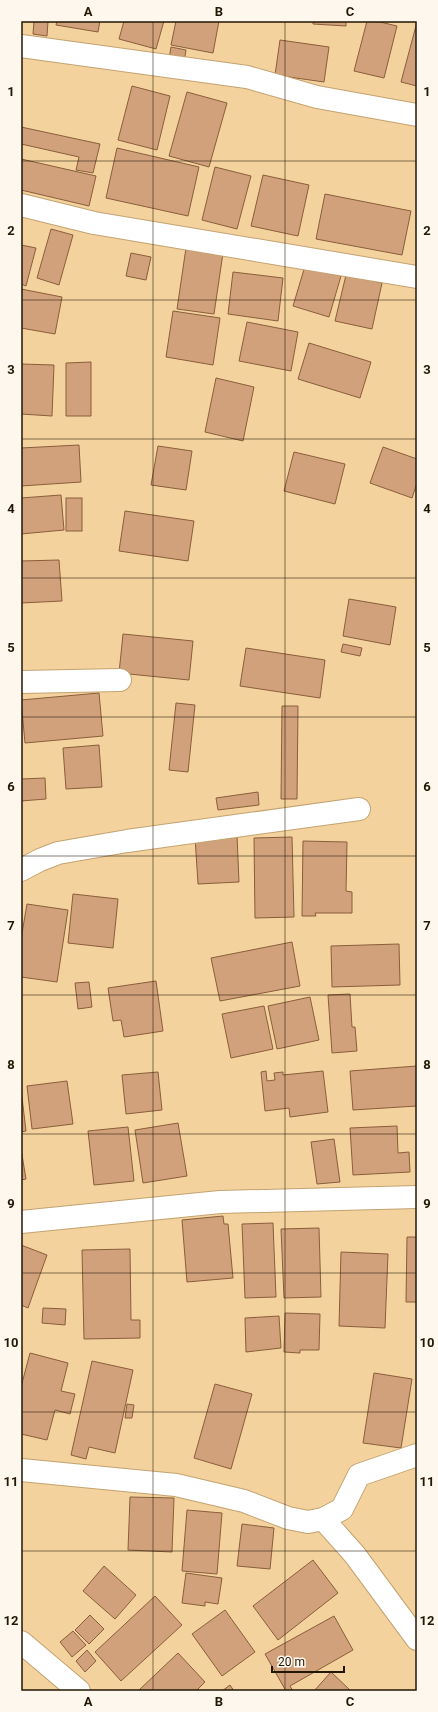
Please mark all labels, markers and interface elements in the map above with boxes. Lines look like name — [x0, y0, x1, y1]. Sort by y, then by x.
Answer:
text: A — [84, 4, 93, 19]
text: B — [215, 4, 223, 19]
text: C — [346, 4, 355, 19]
text: 1 — [7, 84, 15, 99]
text: 1 — [423, 84, 431, 99]
text: 2 — [7, 223, 15, 238]
text: 2 — [423, 223, 431, 238]
text: 3 — [7, 362, 15, 377]
text: 3 — [423, 362, 431, 377]
text: 4 — [7, 501, 15, 516]
text: 4 — [423, 501, 431, 516]
text: 5 — [7, 640, 15, 655]
text: 5 — [423, 640, 431, 655]
text: 6 — [7, 779, 15, 794]
text: 6 — [423, 779, 431, 794]
text: 7 — [7, 918, 15, 933]
text: 7 — [423, 918, 431, 933]
text: 8 — [7, 1057, 15, 1072]
text: 8 — [423, 1057, 431, 1072]
text: 9 — [7, 1196, 15, 1211]
text: 9 — [423, 1196, 431, 1211]
text: 10 — [4, 1335, 18, 1350]
text: 10 — [420, 1335, 434, 1350]
text: 11 — [4, 1474, 18, 1489]
text: 11 — [420, 1474, 434, 1489]
text: 12 — [4, 1613, 18, 1628]
text: 12 — [420, 1613, 434, 1628]
scale bar — [272, 1648, 344, 1674]
text: 20 m — [278, 1655, 305, 1669]
text: A — [84, 1694, 93, 1709]
text: B — [215, 1694, 223, 1709]
text: C — [346, 1694, 355, 1709]

